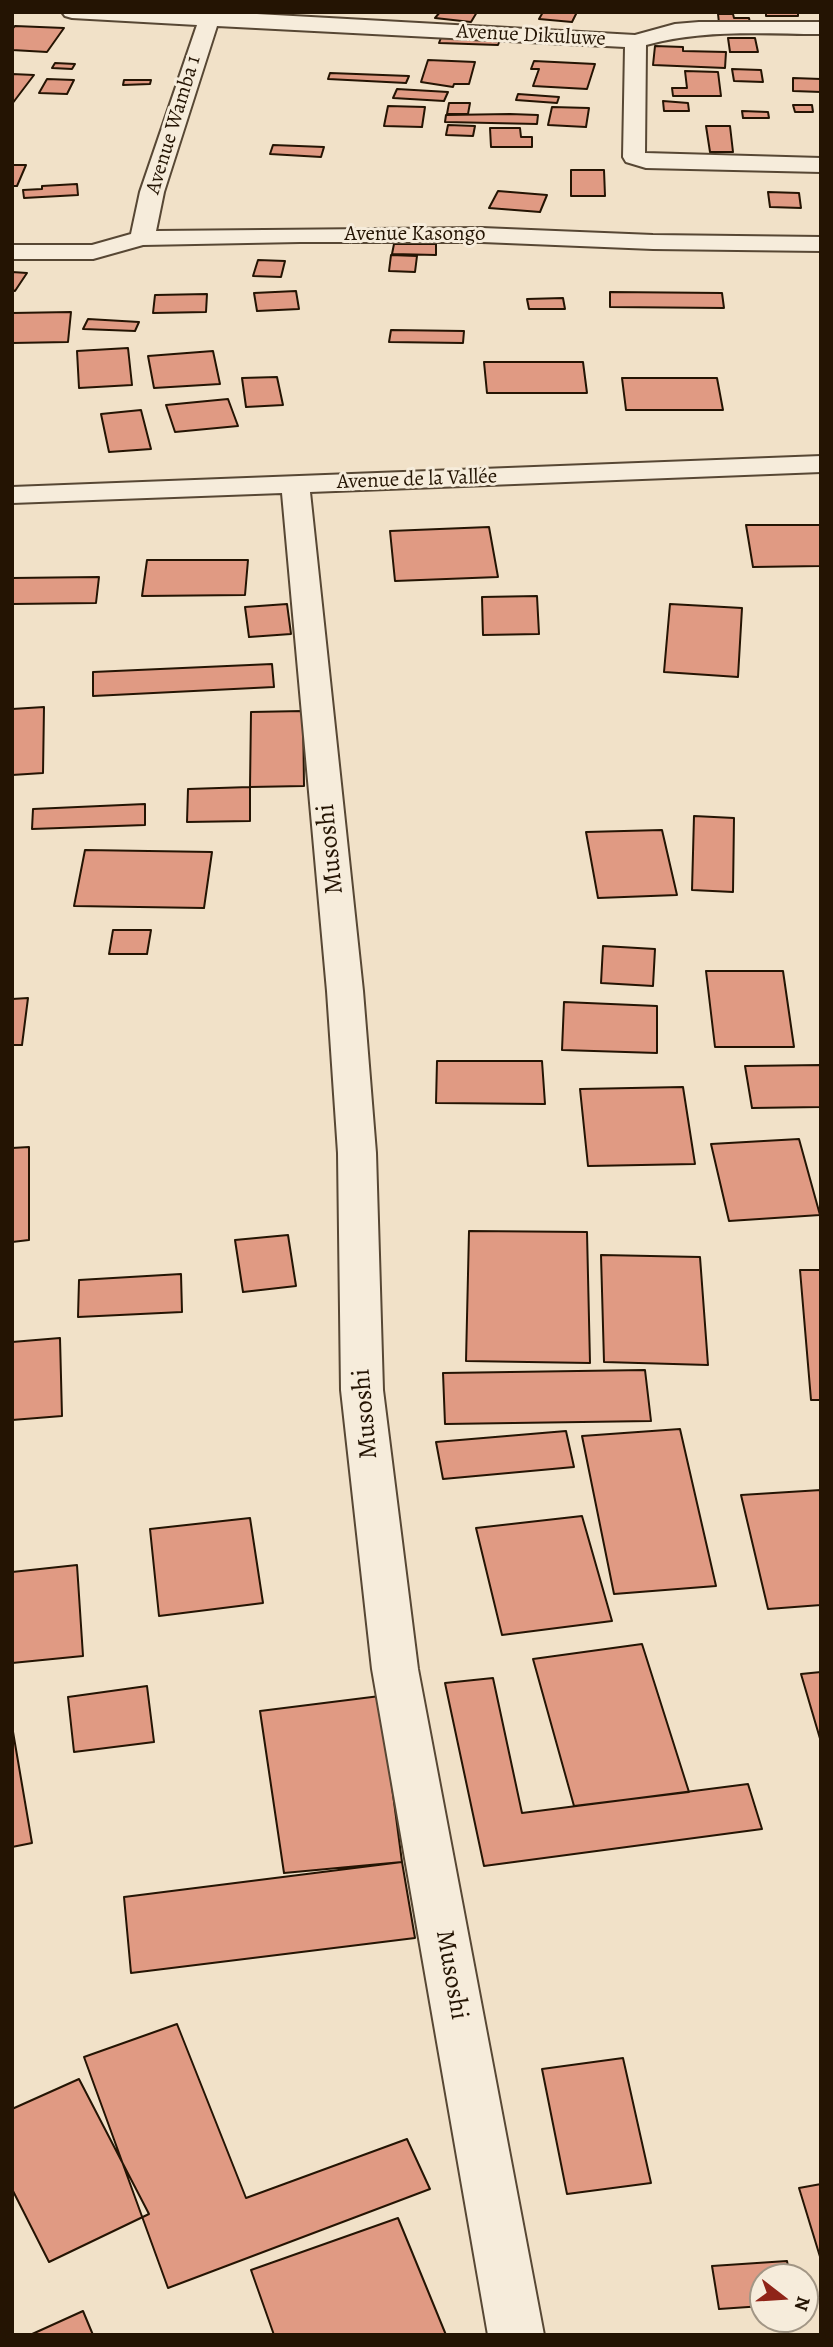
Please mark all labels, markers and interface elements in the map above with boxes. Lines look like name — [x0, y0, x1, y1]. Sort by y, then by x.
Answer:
street label: Avenue Dikuluwe — [456, 20, 606, 52]
street label: Avenue Wamba 1 — [141, 53, 207, 197]
street label: Avenue Kasongo — [345, 222, 485, 248]
street label: Avenue de la Vallée — [336, 465, 498, 495]
street label: Musoshi — [311, 802, 351, 896]
street label: Musoshi — [347, 1367, 385, 1461]
street label: Musoshi — [428, 1928, 474, 2022]
north arrow — [749, 2263, 819, 2333]
text: N — [788, 2293, 817, 2314]

